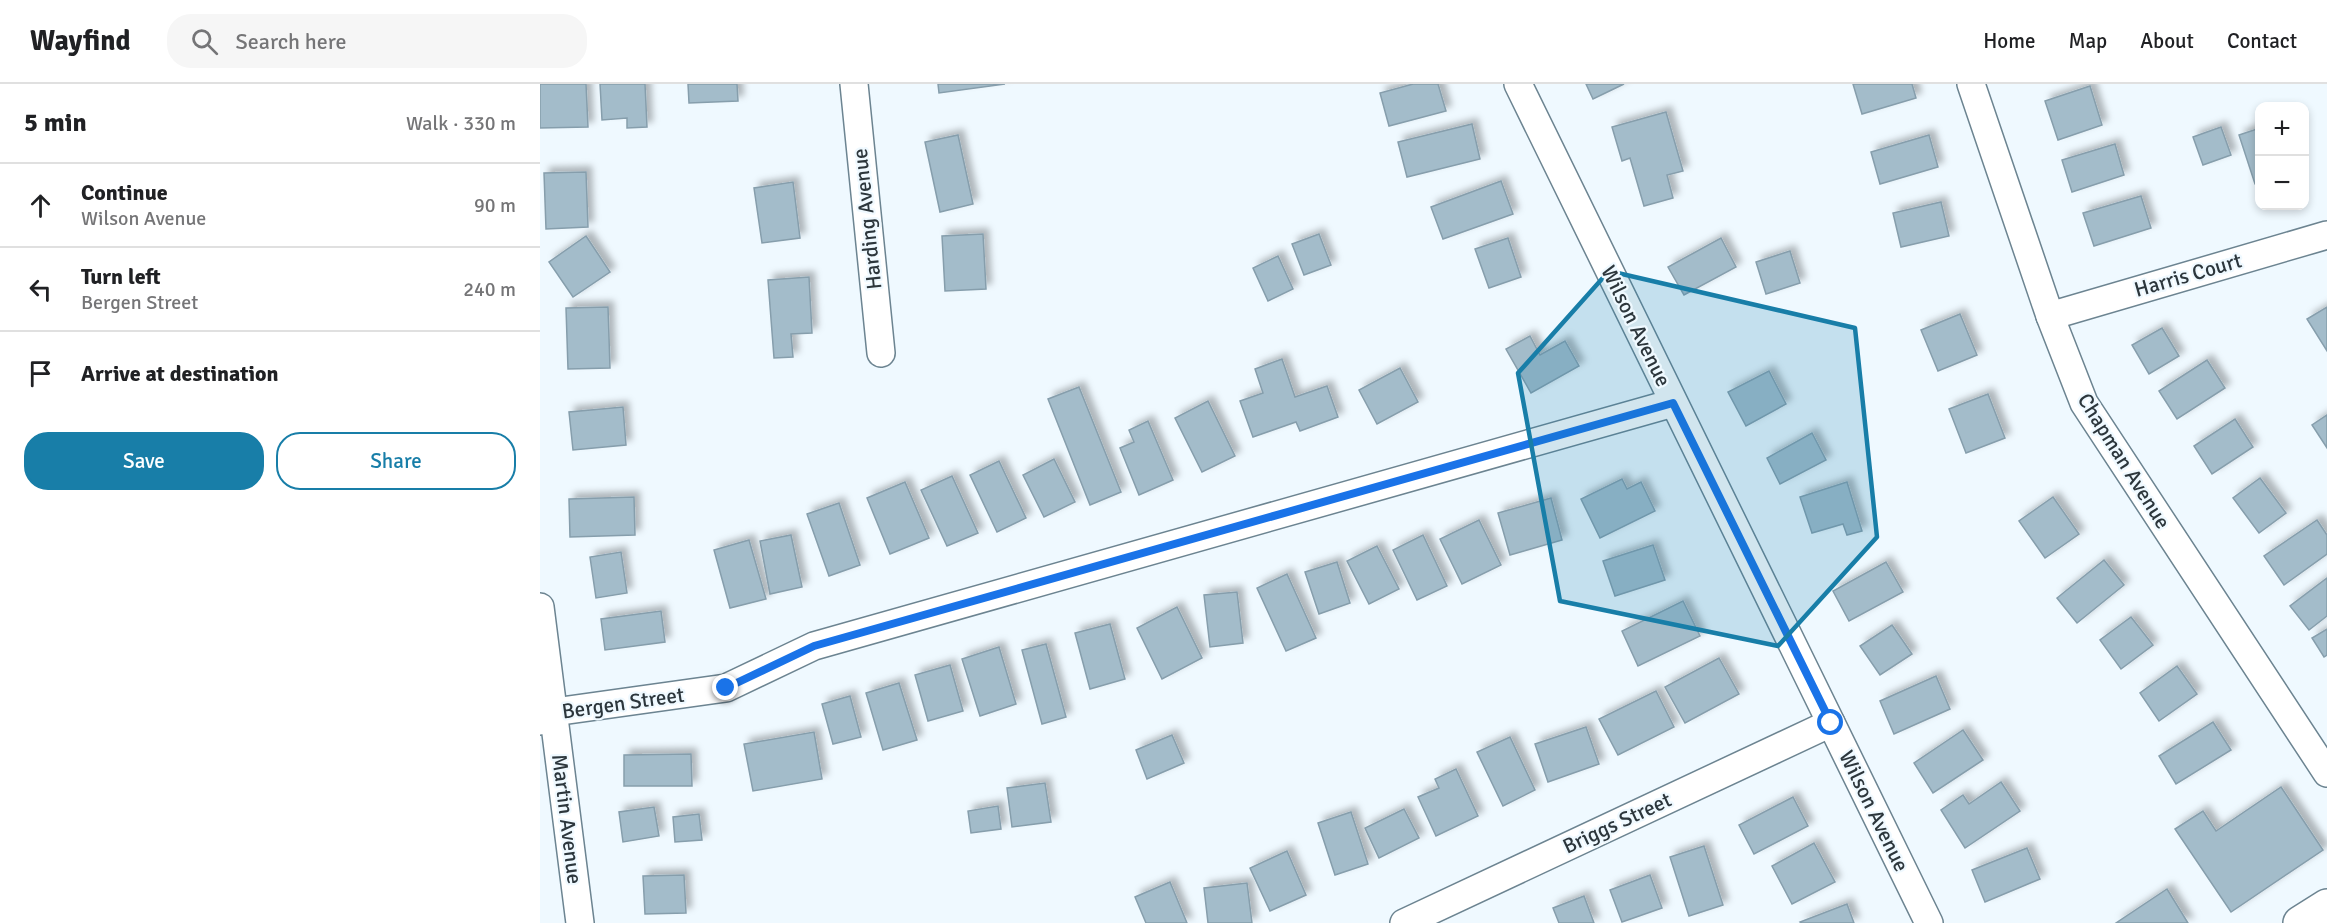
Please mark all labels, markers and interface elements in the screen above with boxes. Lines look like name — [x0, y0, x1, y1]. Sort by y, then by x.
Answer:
search box — [167, 14, 587, 68]
text: Wayfind — [30, 24, 131, 58]
icon: search — [188, 25, 221, 58]
text: Search here — [236, 28, 347, 55]
text: Home — [1983, 28, 2036, 54]
text: Map — [2069, 28, 2107, 54]
text: About — [2140, 28, 2194, 54]
text: Contact — [2227, 28, 2297, 54]
map controls — [2255, 102, 2309, 210]
button: + — [2255, 102, 2309, 156]
text: 5 min — [24, 107, 87, 139]
text: Walk · 330 m — [406, 111, 516, 136]
street label: Harding Avenue — [847, 147, 887, 291]
button: − — [2255, 156, 2309, 210]
text: Continue — [81, 179, 168, 206]
icon: ahead — [24, 189, 57, 222]
text: 90 m — [474, 193, 516, 218]
text: Wilson Avenue — [81, 206, 206, 231]
street label: Harris Court — [2131, 247, 2245, 303]
street label: Wilson Avenue — [1595, 261, 1677, 391]
text: Turn left — [81, 263, 161, 290]
icon: left — [24, 273, 57, 306]
text: 240 m — [463, 277, 516, 302]
text: Bergen Street — [81, 290, 198, 315]
icon: arrive — [24, 357, 57, 390]
text: Arrive at destination — [81, 360, 278, 387]
street label: Chapman Avenue — [2072, 388, 2176, 534]
button: Save — [24, 432, 264, 490]
button: Share — [276, 432, 516, 490]
route end — [712, 674, 738, 700]
street label: Bergen Street — [560, 682, 686, 724]
route start — [1817, 709, 1843, 735]
street label: Wilson Avenue — [1833, 746, 1915, 876]
street label: Martin Avenue — [546, 753, 588, 885]
street label: Briggs Street — [1559, 787, 1675, 859]

